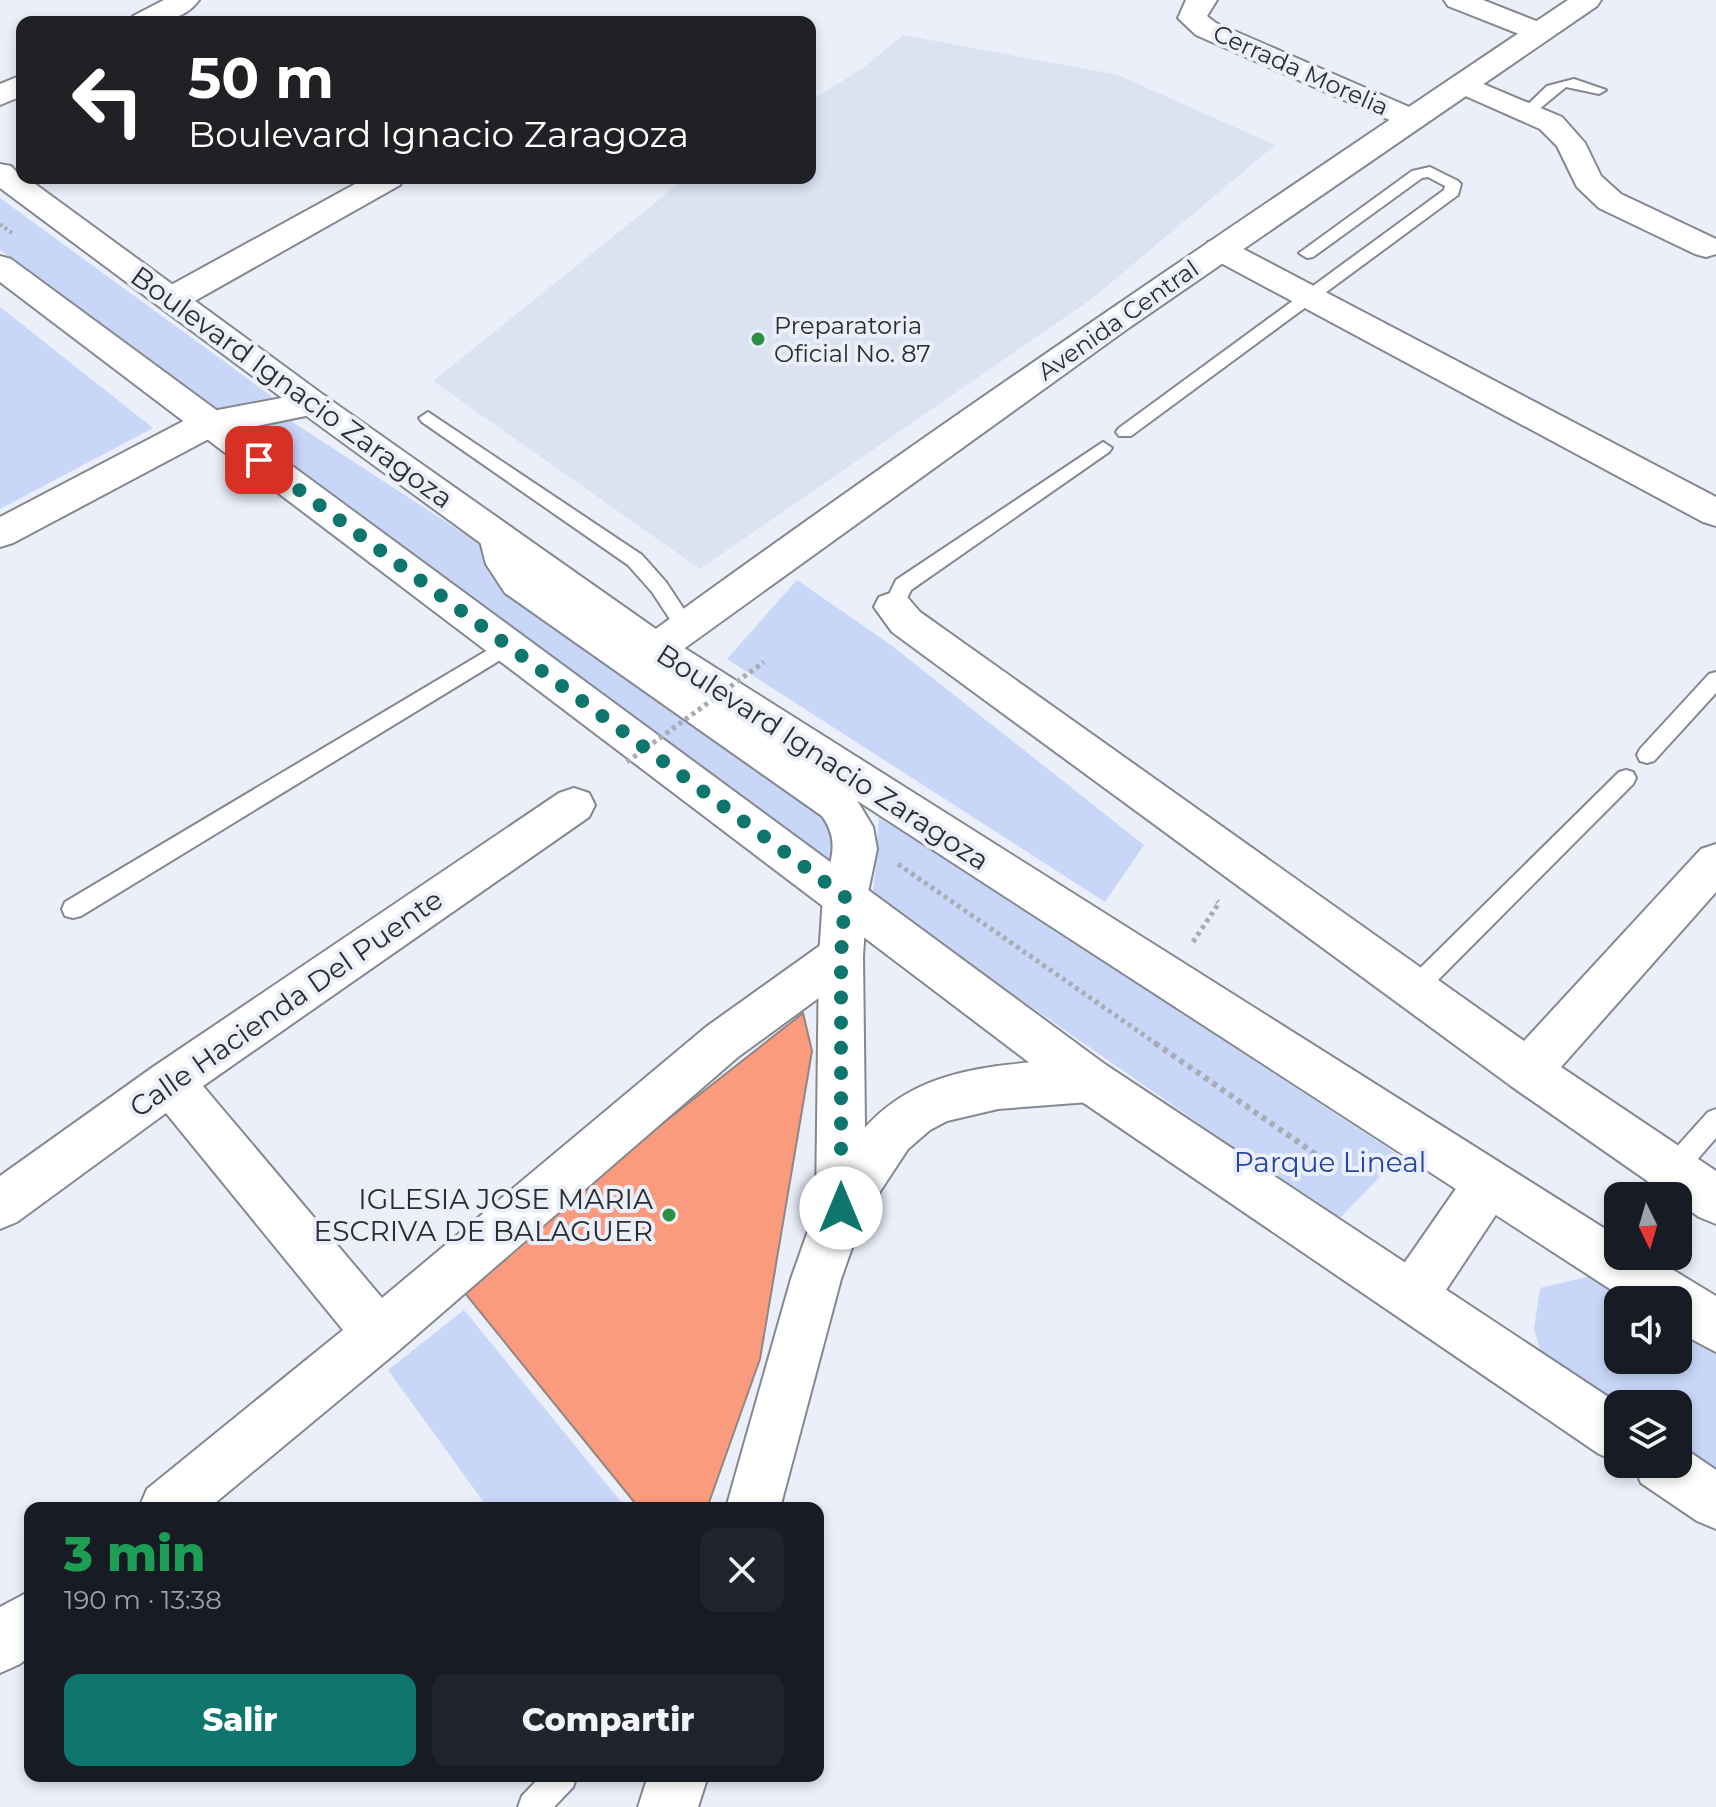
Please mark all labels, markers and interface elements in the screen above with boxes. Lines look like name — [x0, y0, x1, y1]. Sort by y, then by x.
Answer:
street label: Cerrada Morelia — [1209, 18, 1393, 122]
text: 50 m — [188, 44, 334, 112]
icon: left — [56, 48, 160, 152]
text: Boulevard Ignacio Zaragoza — [188, 112, 689, 156]
street label: Avenida Central — [1032, 254, 1204, 386]
street label: Boulevard Ignacio Zaragoza — [124, 259, 460, 515]
place label: Preparatoria Oficial No. 87 — [774, 311, 931, 368]
marker: Preparatoria Oficial No. 87 — [749, 330, 767, 348]
pin — [225, 426, 293, 494]
icon: arrive — [237, 438, 281, 482]
street label: Boulevard Ignacio Zaragoza — [650, 637, 996, 877]
street label: Calle Hacienda Del Puente — [123, 882, 449, 1124]
park label: Parque Lineal — [1234, 1145, 1426, 1179]
position arrow — [799, 1166, 883, 1250]
place label: IGLESIA JOSE MARIA ESCRIVA DE BALAGUER — [314, 1182, 654, 1248]
north arrow — [1604, 1182, 1692, 1270]
map controls — [1604, 1182, 1692, 1478]
marker: IGLESIA JOSE MARIA ESCRIVA DE BALAGUER — [660, 1206, 678, 1224]
button: sound — [1604, 1286, 1692, 1374]
button: layers — [1604, 1390, 1692, 1478]
text: 3 min — [64, 1525, 206, 1583]
button: close — [700, 1528, 784, 1612]
text: 190 m · 13:38 — [64, 1584, 222, 1616]
button: Salir — [64, 1674, 416, 1766]
button: Compartir — [432, 1674, 784, 1766]

